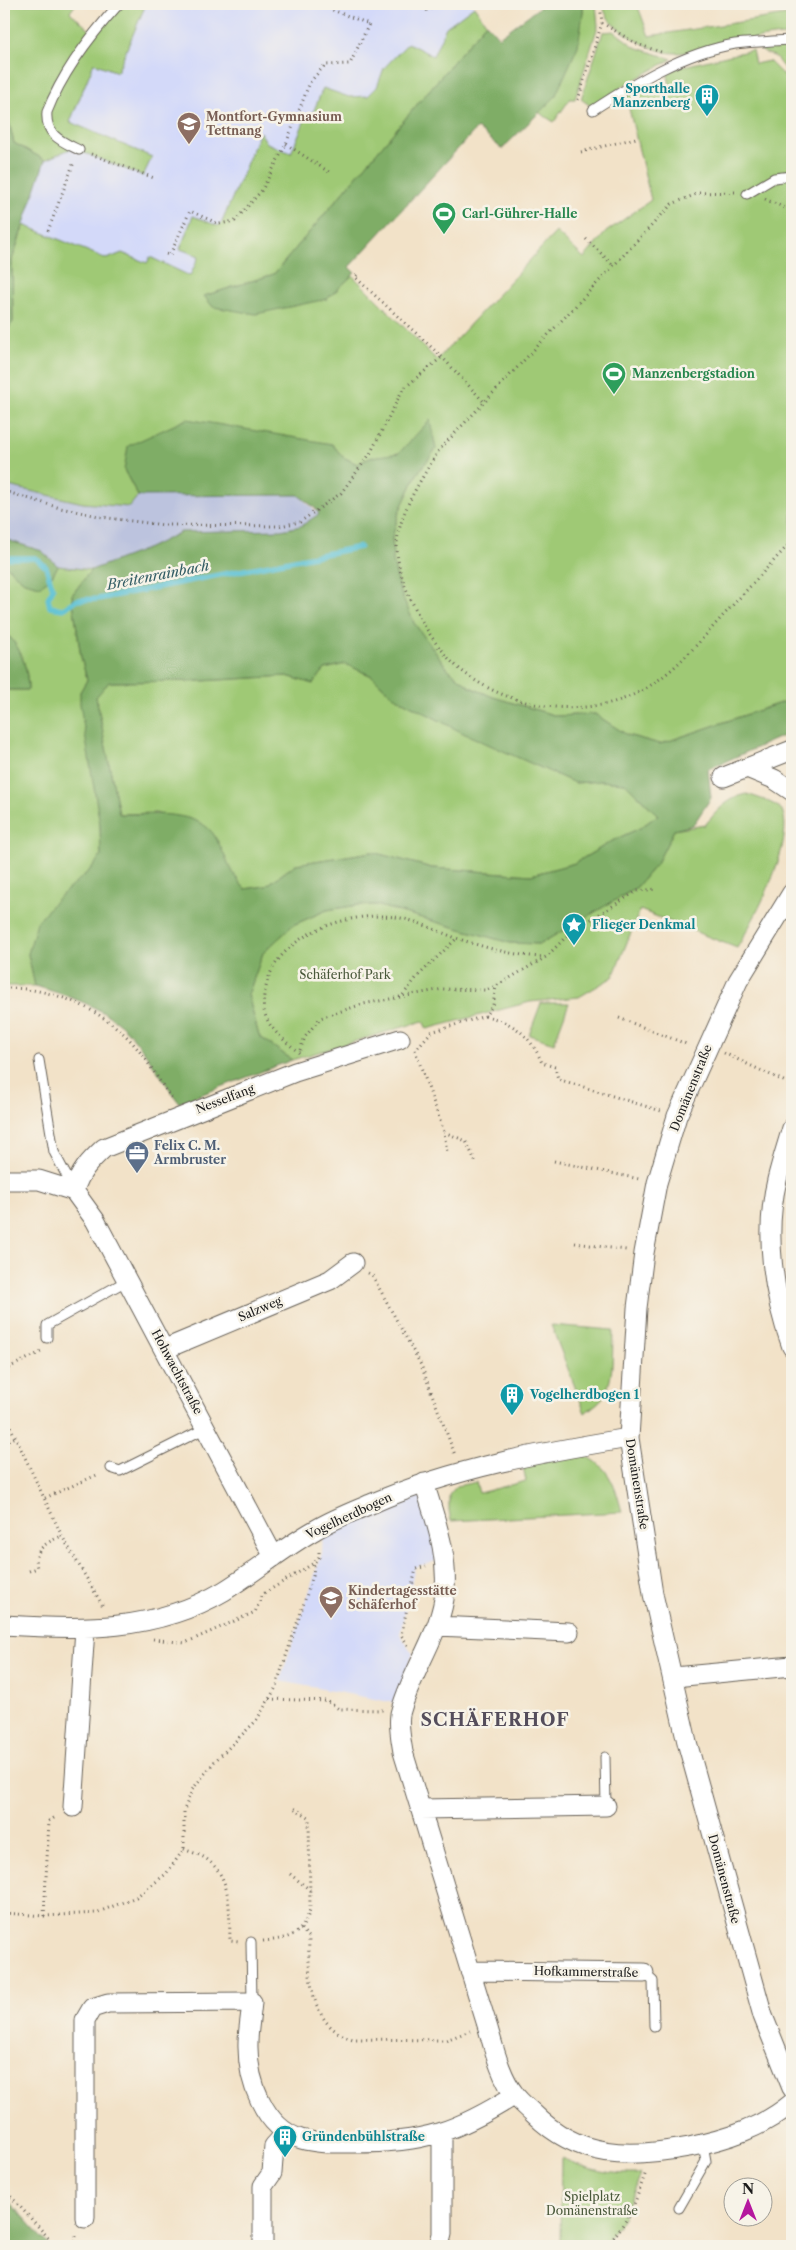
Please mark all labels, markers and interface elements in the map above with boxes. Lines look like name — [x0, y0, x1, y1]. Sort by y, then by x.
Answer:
place label: Sporthalle Manzenberg — [612, 81, 691, 110]
building icon: Sporthalle Manzenberg — [694, 83, 720, 117]
place label: Montfort-Gymnasium Tettnang — [206, 109, 342, 138]
school or university icon: Montfort-Gymnasium Tettnang — [176, 111, 202, 145]
sports icon: Carl-Gührer-Halle — [431, 201, 457, 235]
place label: Carl-Gührer-Halle — [462, 206, 577, 221]
sports icon: Manzenbergstadion — [601, 361, 627, 395]
place label: Manzenbergstadion — [632, 366, 756, 381]
water label: Breitenrainbach — [104, 556, 211, 594]
place icon: Flieger Denkmal — [561, 912, 587, 946]
place label: Flieger Denkmal — [592, 917, 695, 932]
park label: Schäferhof Park — [299, 967, 392, 982]
street label: Domänenstraße — [666, 1042, 715, 1133]
street label: Nesselfang — [193, 1080, 257, 1117]
place label: Felix C. M. Armbruster — [153, 1138, 226, 1167]
office icon: Felix C. M. Armbruster — [124, 1140, 150, 1174]
street label: Salzweg — [236, 1292, 284, 1324]
street label: Hohwachtstraße — [149, 1327, 206, 1417]
building icon: Vogelherdbogen 1 — [499, 1382, 525, 1416]
place label: Vogelherdbogen 1 — [529, 1387, 640, 1402]
street label: Domänenstraße — [623, 1437, 652, 1531]
street label: Vogelherdbogen — [303, 1489, 395, 1542]
place label: Kindertagesstätte Schäferhof — [348, 1583, 457, 1612]
school or university icon: Kindertagesstätte Schäferhof — [318, 1585, 344, 1619]
district label: SCHÄFERHOF — [420, 1708, 570, 1731]
street label: Domänenstraße — [705, 1832, 744, 1926]
street label: Hofkammerstraße — [534, 1963, 639, 1980]
building icon: Gründenbühlstraße — [272, 2124, 298, 2158]
place label: Gründenbühlstraße — [302, 2129, 425, 2144]
north arrow — [724, 2178, 774, 2228]
text: N — [742, 2180, 754, 2198]
park label: Spielplatz Domänenstraße — [546, 2189, 638, 2218]

